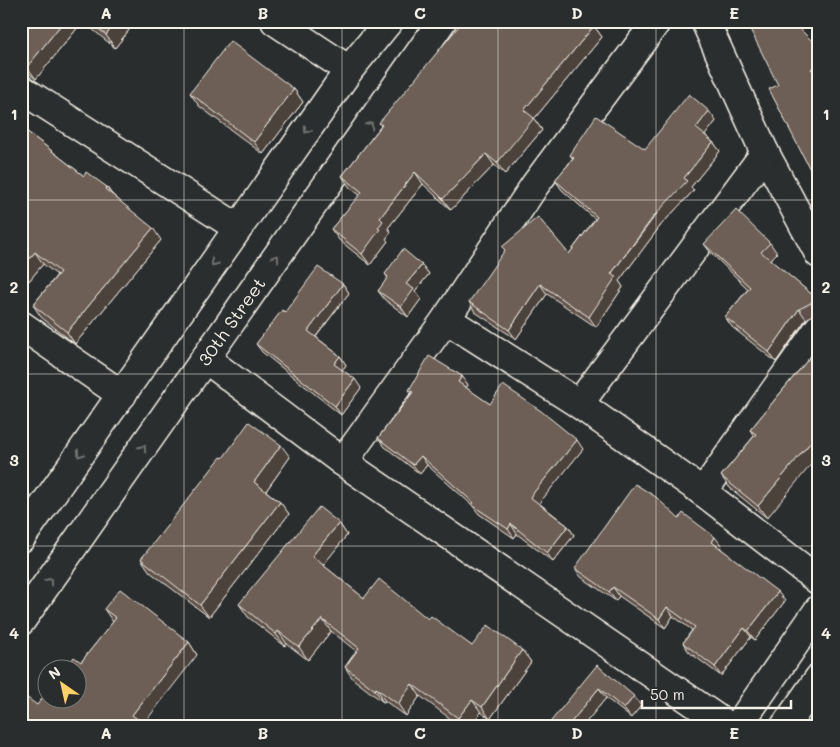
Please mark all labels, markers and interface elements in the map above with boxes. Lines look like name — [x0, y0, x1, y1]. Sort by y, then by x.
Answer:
text: A — [100, 2, 112, 23]
text: B — [258, 2, 268, 23]
text: C — [414, 2, 426, 23]
text: D — [571, 2, 583, 23]
text: E — [729, 2, 739, 23]
text: 1 — [10, 103, 18, 124]
text: 1 — [822, 103, 830, 124]
one-way arrow — [364, 121, 373, 130]
one-way arrow — [304, 124, 313, 134]
one-way arrow — [270, 254, 279, 264]
one-way arrow — [211, 257, 220, 267]
street label: 30th Street — [192, 272, 271, 370]
text: 2 — [10, 276, 19, 297]
text: 2 — [822, 276, 831, 297]
one-way arrow — [137, 444, 146, 454]
one-way arrow — [78, 448, 86, 457]
text: 3 — [9, 449, 19, 470]
text: 3 — [821, 449, 831, 470]
one-way arrow — [43, 577, 52, 587]
text: 4 — [9, 622, 19, 643]
text: 4 — [821, 622, 831, 643]
north arrow — [38, 660, 88, 710]
text: N — [45, 662, 64, 684]
scale bar — [642, 677, 791, 709]
text: 50 m — [650, 684, 685, 704]
text: A — [100, 722, 112, 743]
text: B — [258, 722, 268, 743]
text: C — [414, 722, 426, 743]
text: D — [571, 722, 583, 743]
text: E — [729, 722, 739, 743]

